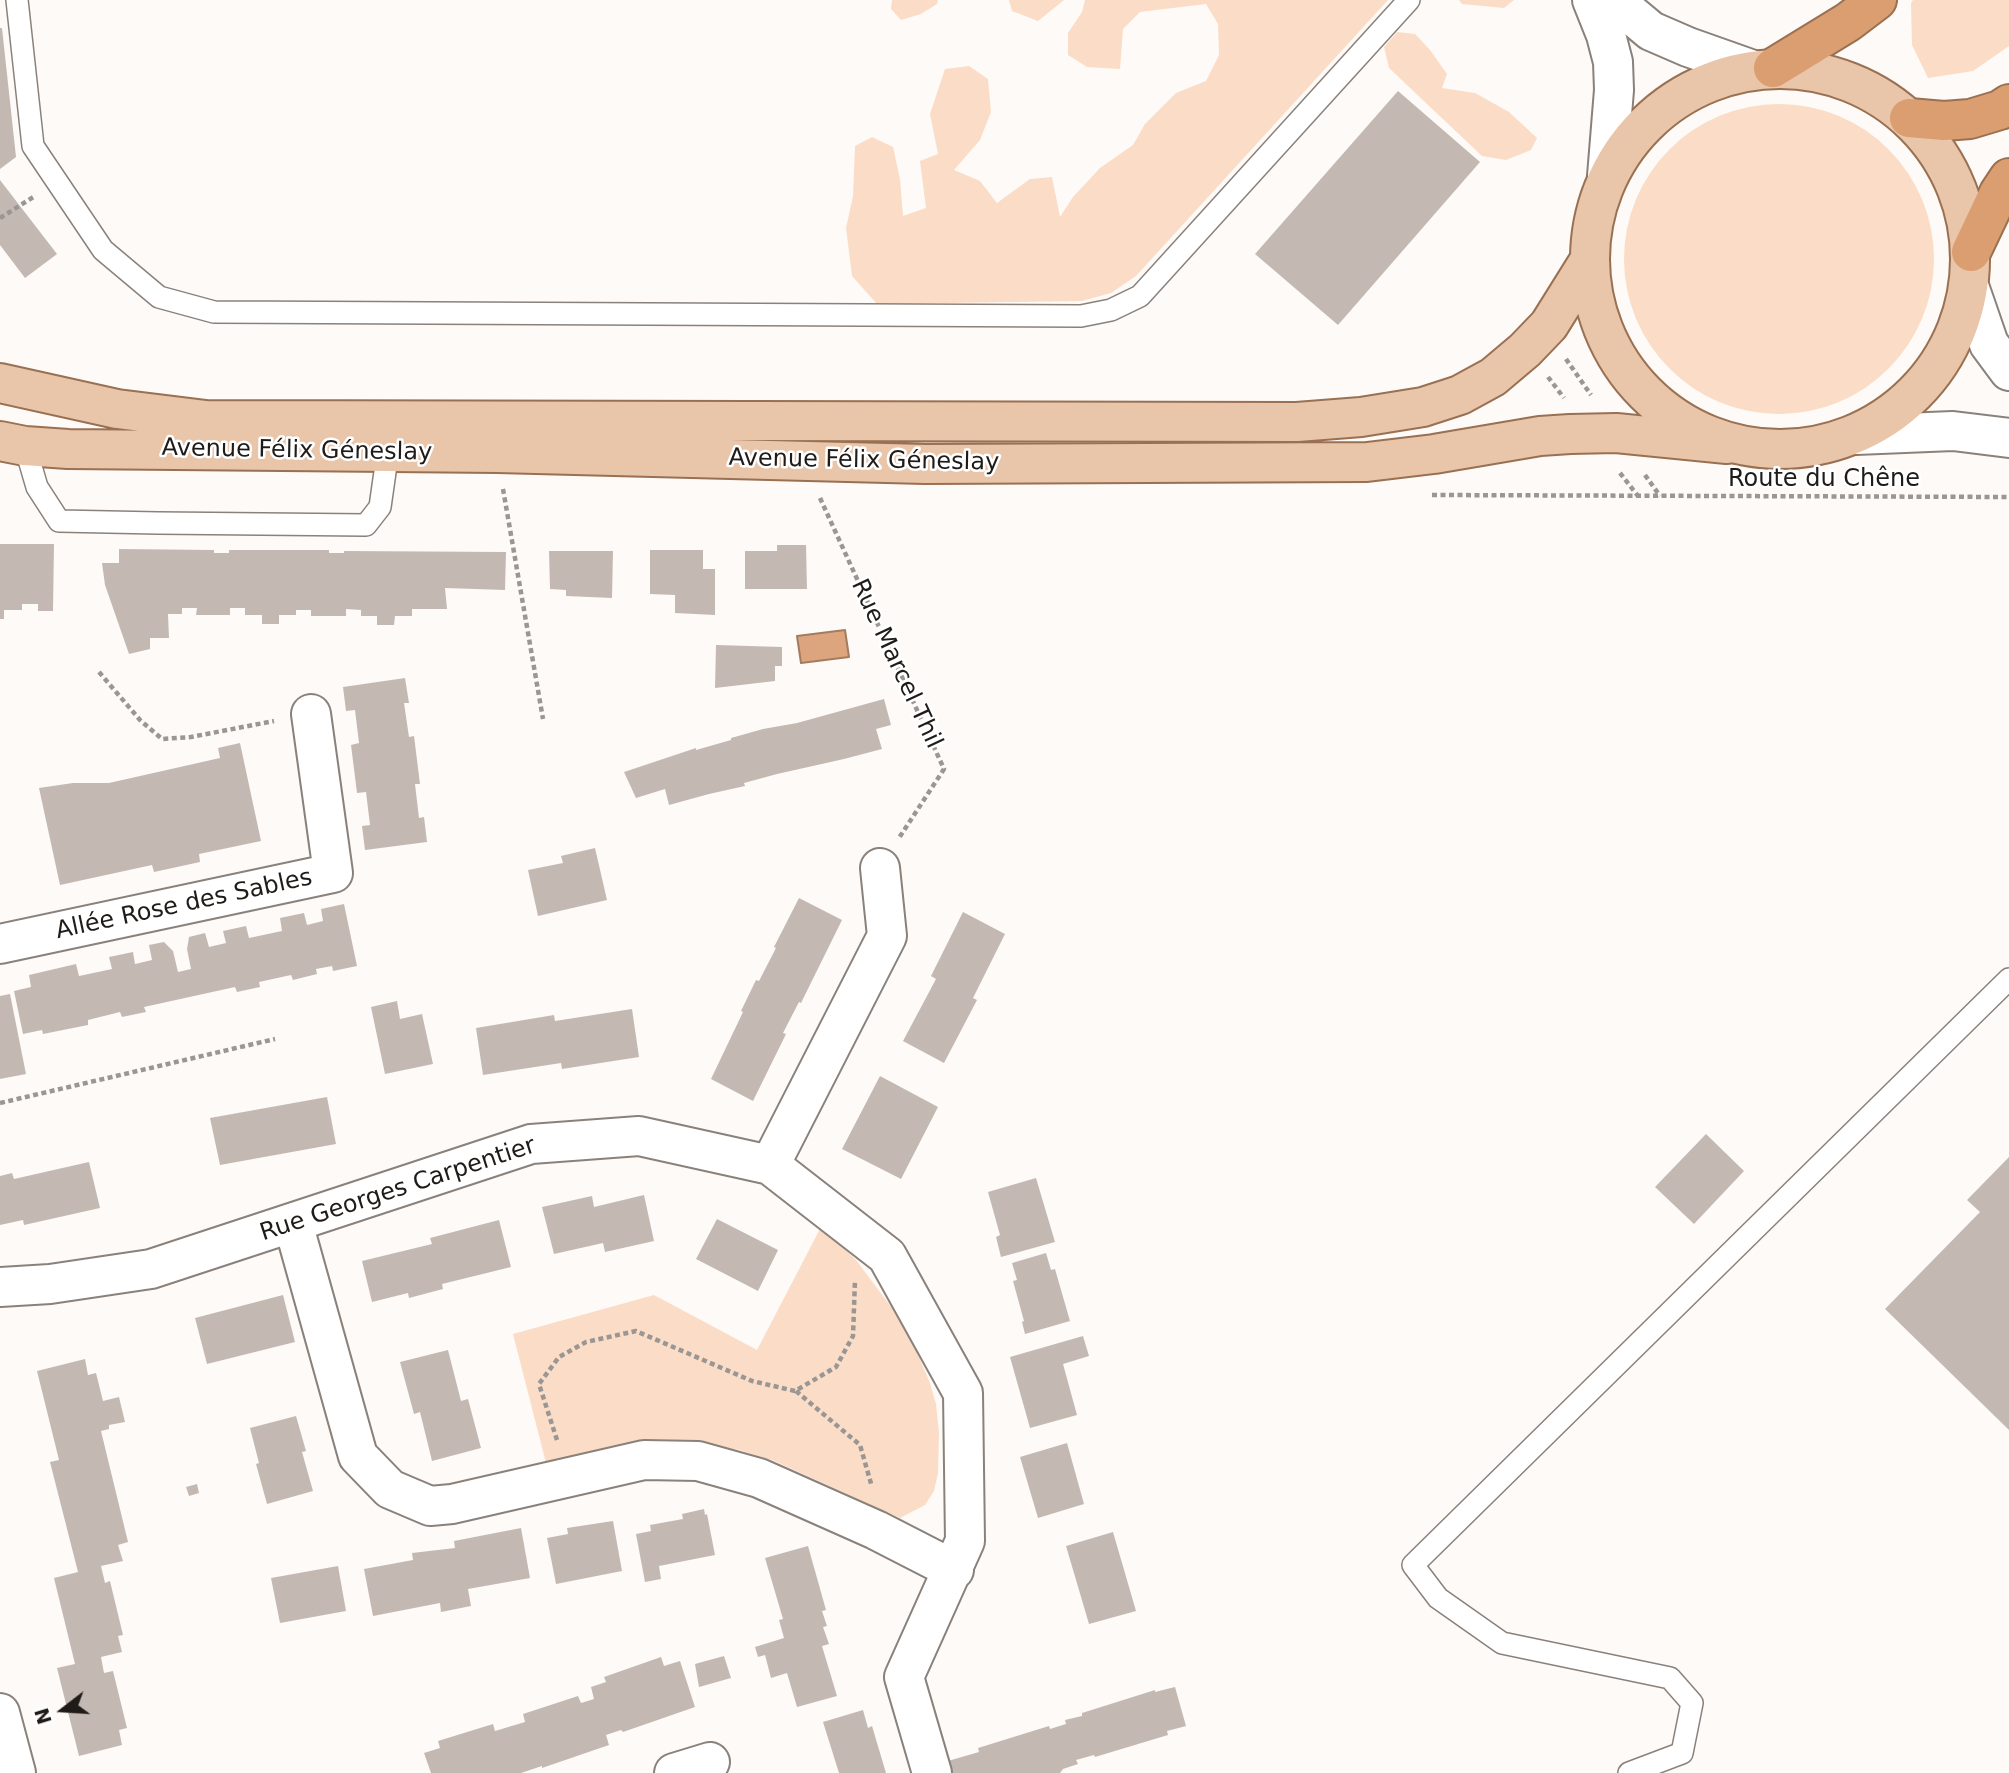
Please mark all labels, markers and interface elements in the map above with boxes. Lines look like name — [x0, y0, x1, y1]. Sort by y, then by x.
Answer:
street label: Avenue Félix Géneslay — [161, 434, 433, 468]
street label: Avenue Félix Géneslay — [728, 444, 1000, 478]
street label: Route du Chêne — [1728, 466, 1920, 494]
street label: Rue Marcel Thil — [844, 575, 948, 753]
street label: Allée Rose des Sables — [53, 864, 315, 946]
street label: Rue Georges Carpentier — [257, 1132, 539, 1248]
north arrow — [28, 1675, 98, 1745]
text: N — [30, 1705, 56, 1727]

